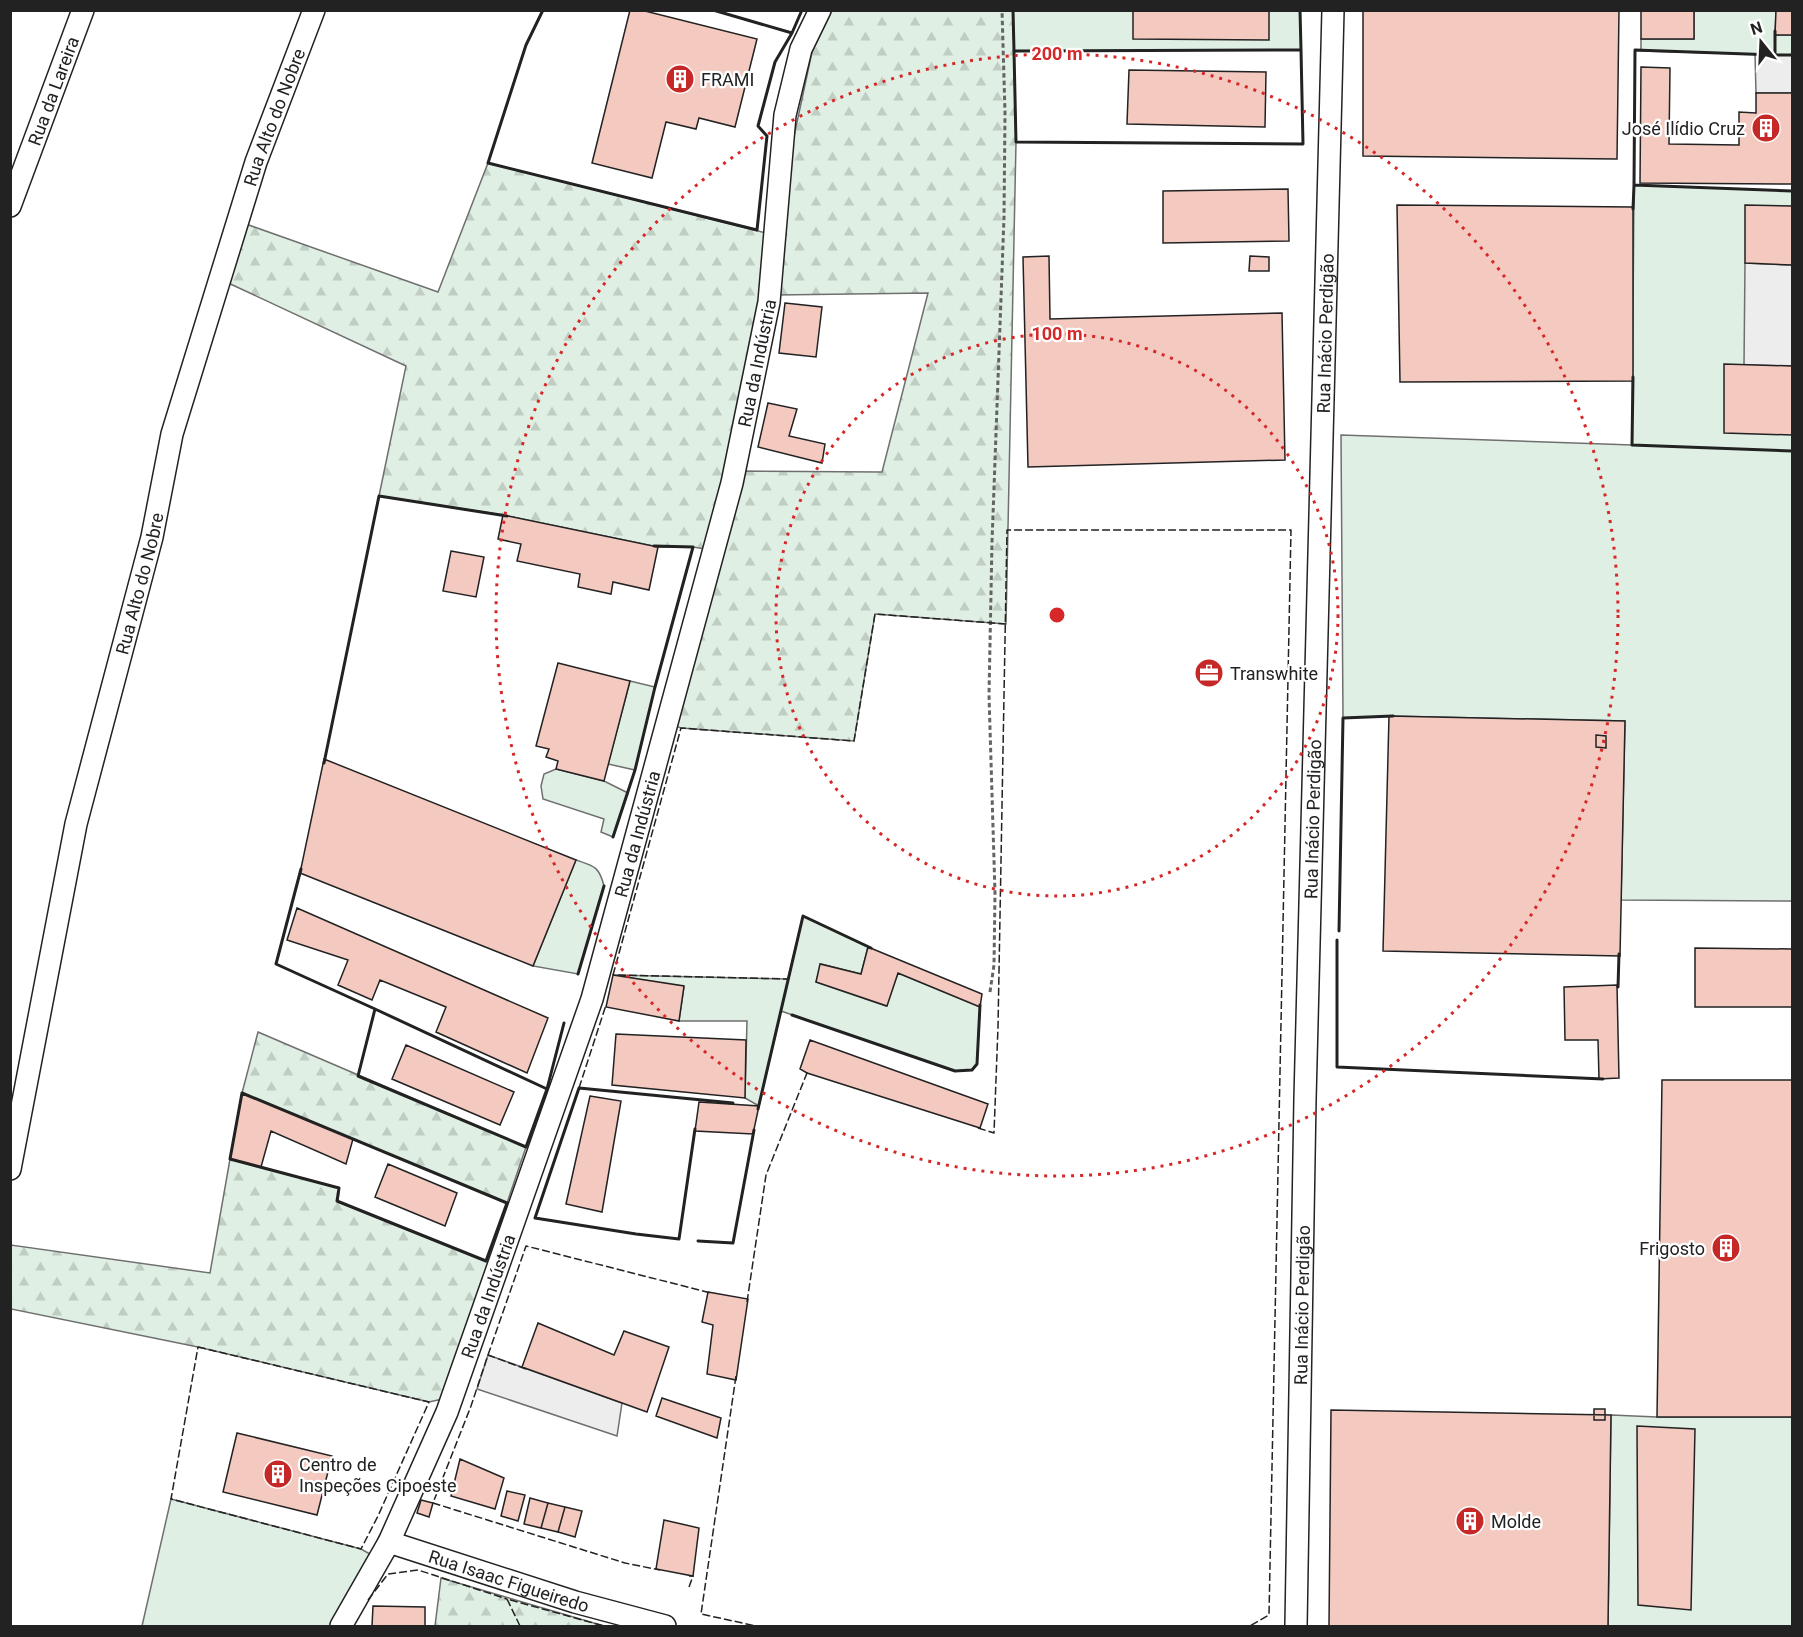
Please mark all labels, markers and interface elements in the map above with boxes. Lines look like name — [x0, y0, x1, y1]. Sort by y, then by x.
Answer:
north arrow — [1731, 12, 1791, 72]
text: N — [1748, 17, 1765, 39]
street label: Rua da Lareira — [23, 33, 83, 148]
text: 200 m — [1031, 43, 1083, 64]
street label: Rua Alto do Nobre — [239, 45, 309, 188]
building icon: FRAMI — [664, 63, 696, 95]
place label: FRAMI — [701, 69, 754, 90]
building icon: José Ilídio Cruz — [1750, 112, 1782, 144]
place label: José Ilídio Cruz — [1622, 118, 1745, 139]
street label: Rua Inácio Perdigão — [1312, 253, 1337, 414]
street label: Rua da Indústria — [733, 297, 780, 429]
text: 100 m — [1031, 323, 1083, 344]
street label: Rua Alto do Nobre — [111, 511, 167, 657]
centre of rings — [1047, 605, 1067, 625]
office icon: Transwhite — [1193, 657, 1225, 689]
place label: Transwhite — [1230, 663, 1318, 684]
street label: Rua Inácio Perdigão — [1300, 739, 1325, 899]
street label: Rua da Indústria — [610, 768, 664, 899]
street label: Rua Inácio Perdigão — [1290, 1225, 1313, 1385]
street label: Rua da Indústria — [456, 1231, 519, 1361]
building icon: Frigosto — [1710, 1232, 1742, 1264]
place label: Frigosto — [1639, 1238, 1705, 1259]
place label: Centro de Inspeções Cipoeste — [299, 1454, 457, 1496]
building icon: Centro de Inspeções Cipoeste — [262, 1458, 294, 1490]
building icon: Molde — [1454, 1505, 1486, 1537]
place label: Molde — [1491, 1511, 1541, 1532]
street label: Rua Isaac Figueiredo — [426, 1545, 591, 1616]

